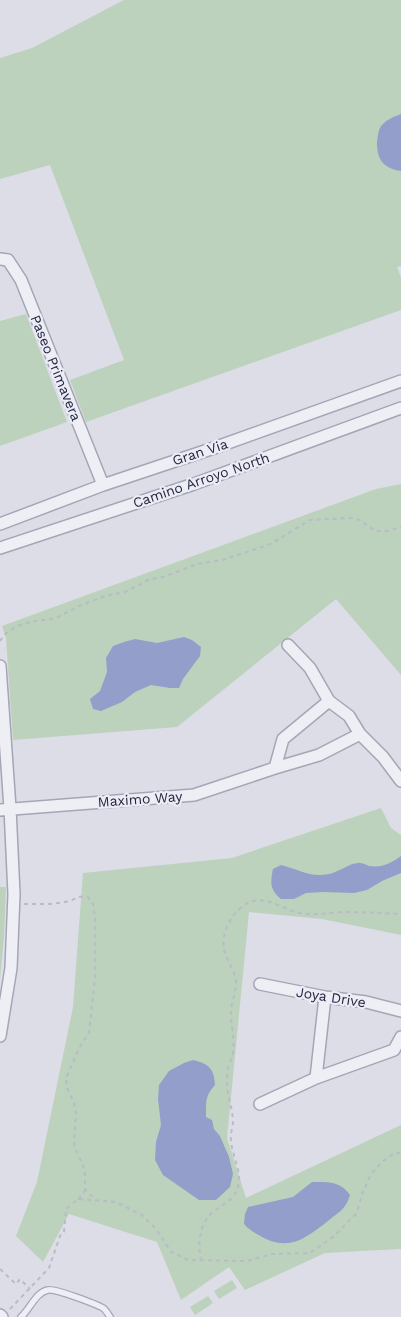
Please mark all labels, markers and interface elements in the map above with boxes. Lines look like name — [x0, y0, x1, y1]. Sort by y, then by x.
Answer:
street label: Paseo Primavera — [27, 313, 85, 423]
street label: Gran Via — [170, 436, 230, 468]
street label: Camino Arroyo North — [131, 449, 271, 511]
street label: Maximo Way — [97, 788, 184, 810]
street label: Joya Drive — [295, 984, 367, 1010]

